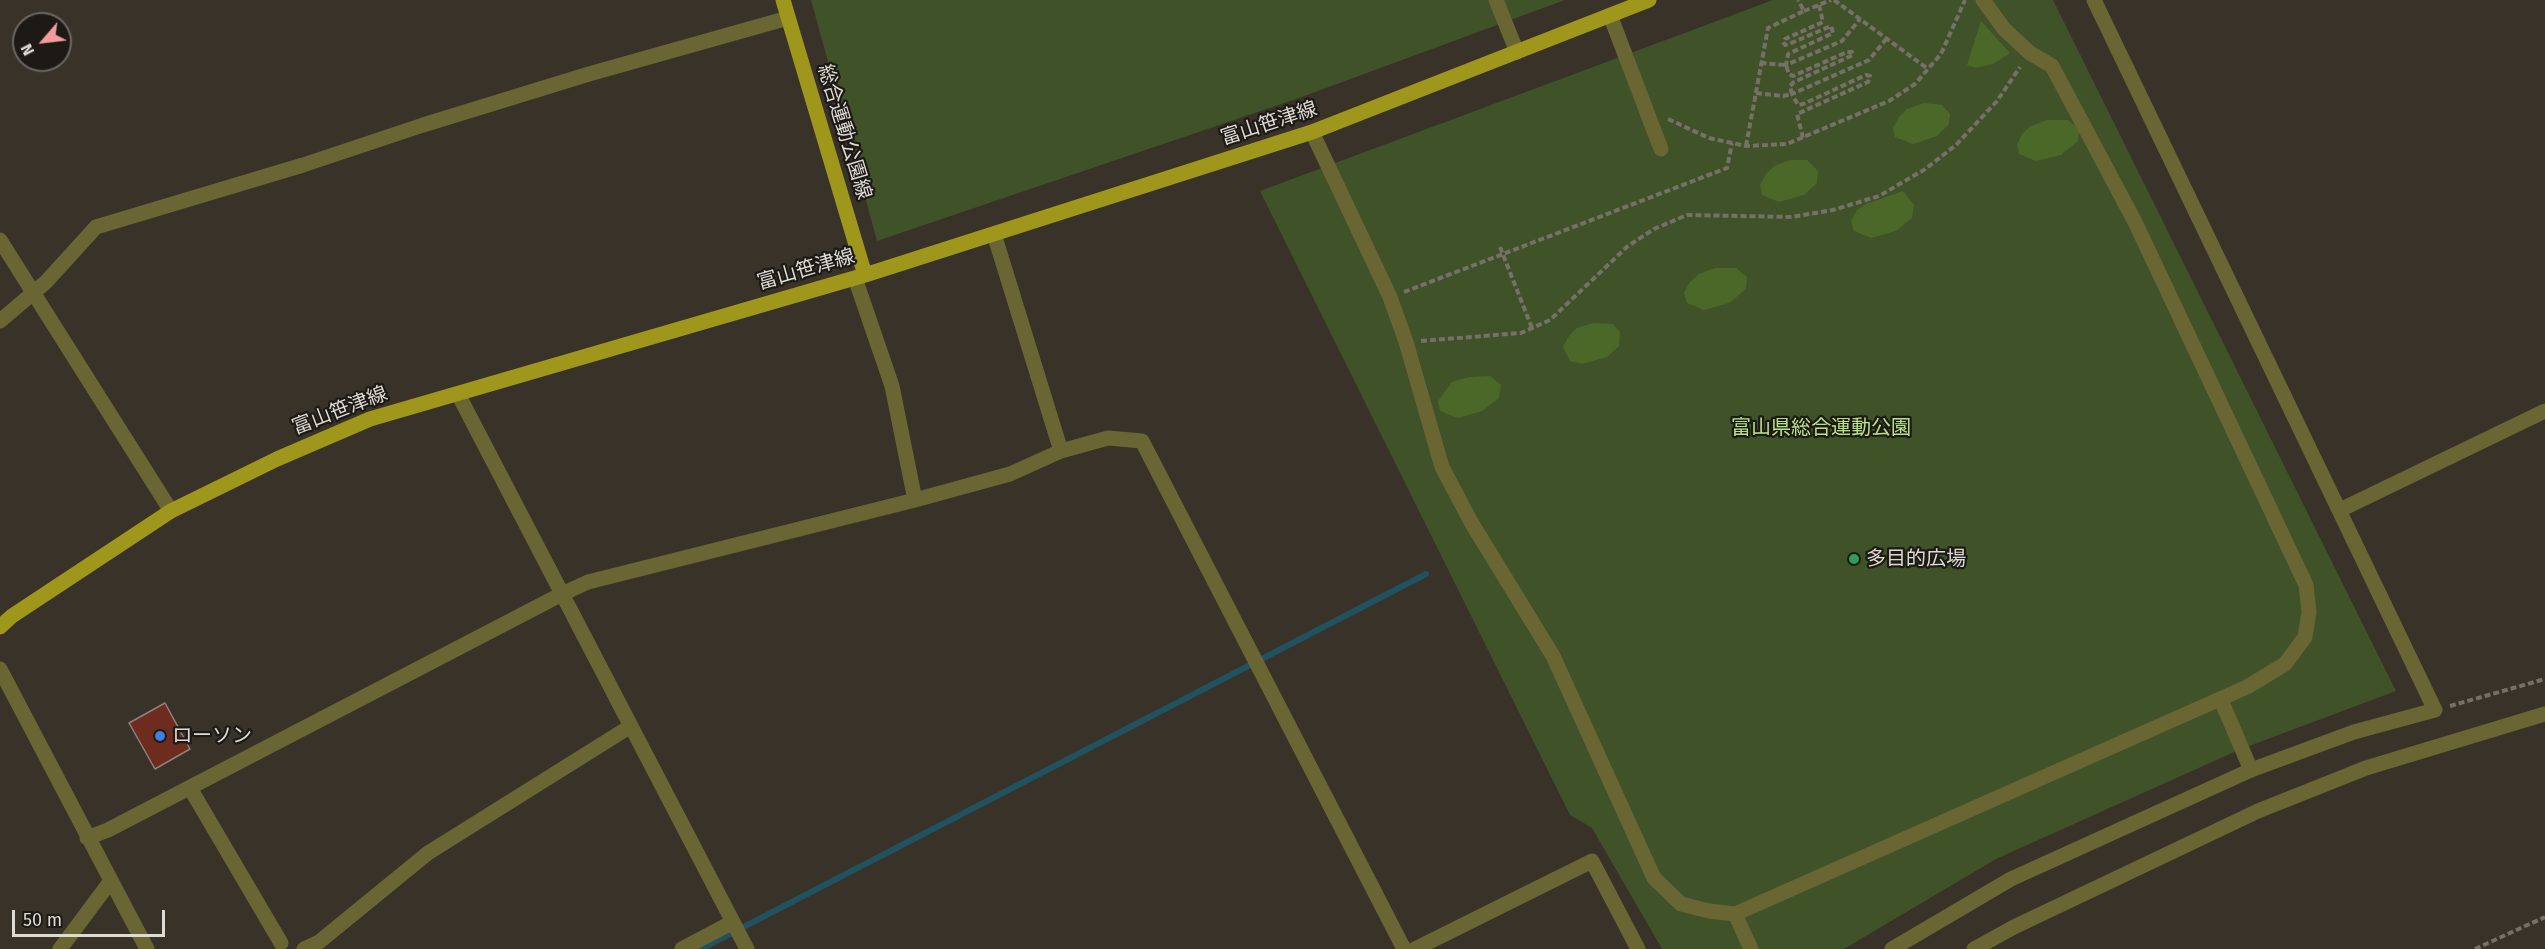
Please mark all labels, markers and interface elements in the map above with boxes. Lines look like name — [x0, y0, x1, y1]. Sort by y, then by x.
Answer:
north arrow — [12, 12, 72, 72]
text: N — [17, 41, 38, 59]
street label: 総合運動公園線 — [812, 62, 876, 202]
street label: 富山笹津線 — [1218, 97, 1320, 151]
street label: 富山笹津線 — [755, 245, 857, 295]
street label: 富山笹津線 — [289, 382, 391, 440]
park label: 富山県総合運動公園 — [1731, 416, 1911, 440]
place label: 多目的広場 — [1866, 547, 1966, 571]
marker: 多目的広場 — [1847, 552, 1861, 566]
place label: ローソン — [172, 724, 252, 748]
marker: ローソン — [153, 729, 167, 743]
scale bar — [15, 898, 168, 936]
text: 50 m — [23, 909, 62, 931]

